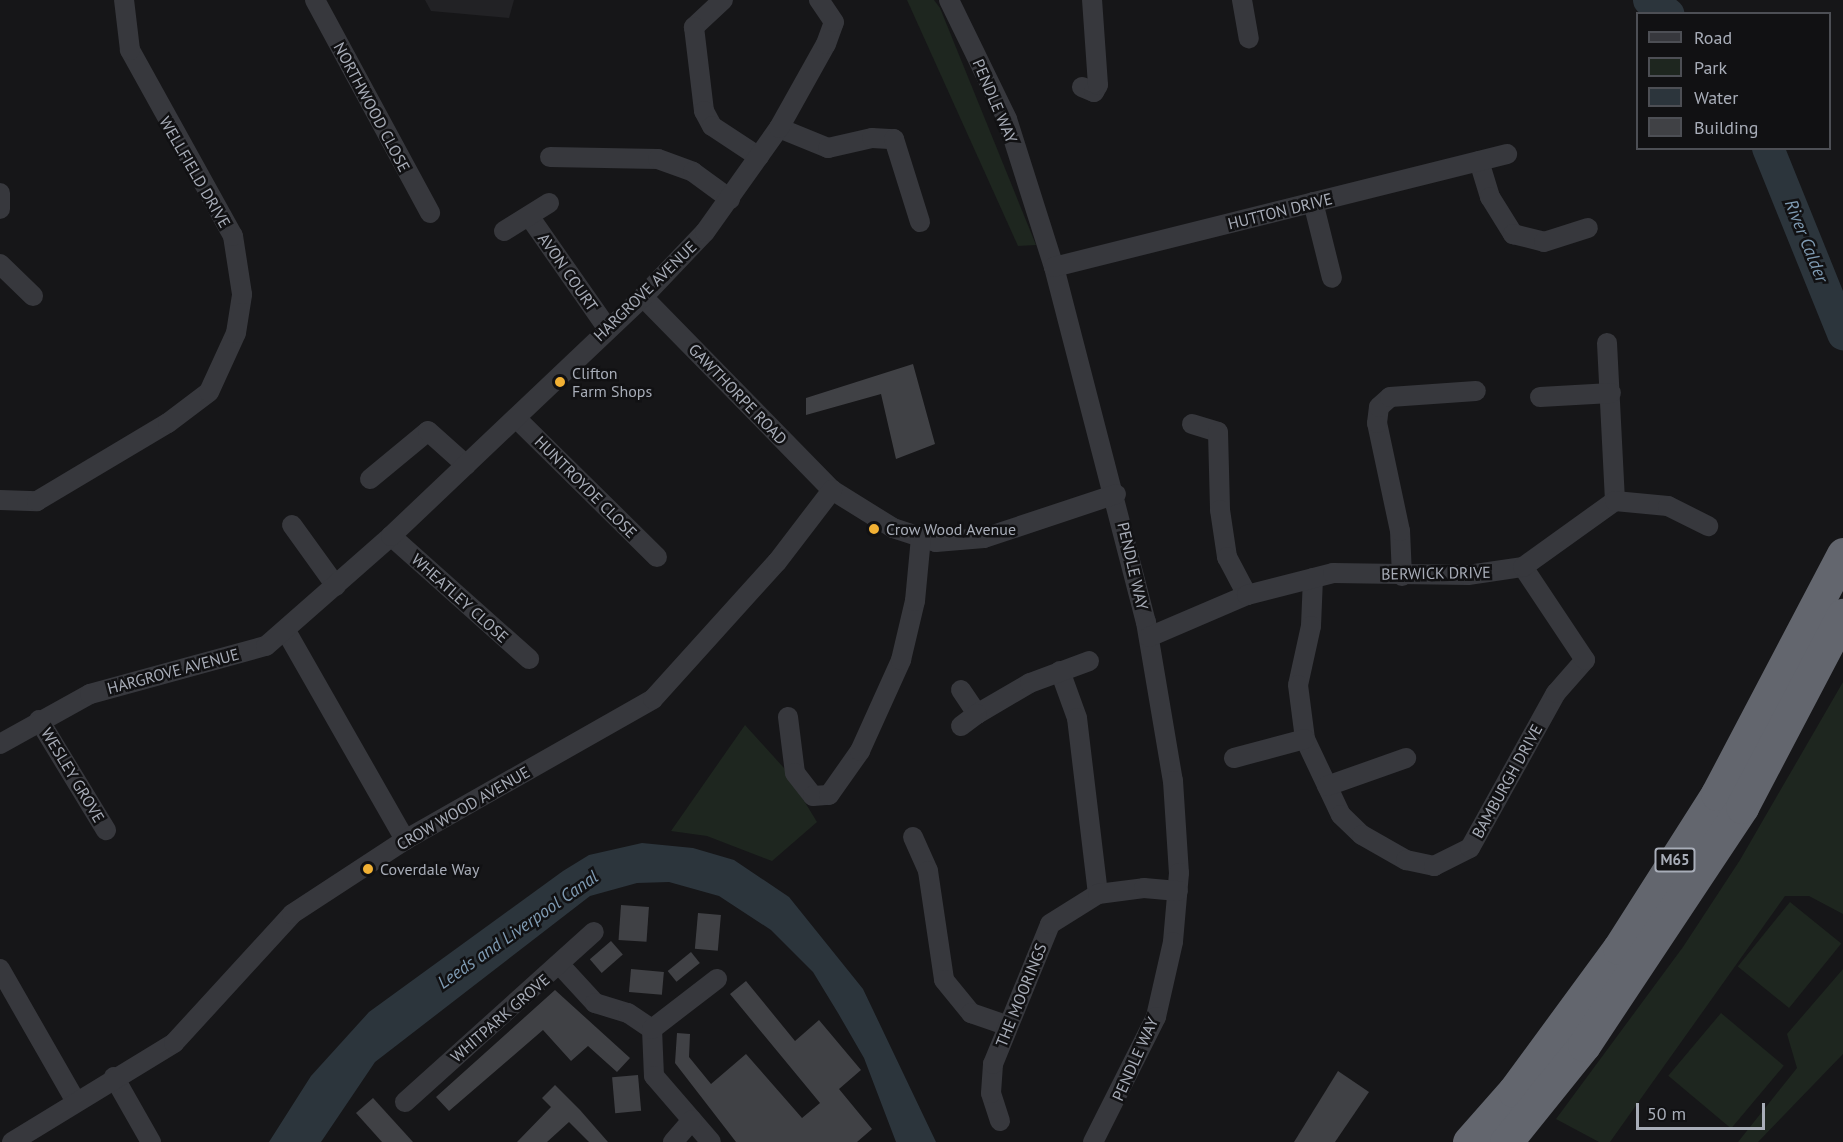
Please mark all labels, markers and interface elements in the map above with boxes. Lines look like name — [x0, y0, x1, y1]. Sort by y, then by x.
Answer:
legend — [1636, 12, 1831, 150]
text: Road — [1694, 26, 1732, 49]
street label: NORTHWOOD CLOSE — [330, 39, 414, 175]
street label: PENDLE WAY — [969, 56, 1021, 146]
text: Park — [1694, 56, 1727, 79]
text: Water — [1694, 86, 1738, 109]
street label: WELLFIELD DRIVE — [155, 113, 235, 231]
text: Building — [1694, 116, 1758, 139]
street label: HUTTON DRIVE — [1226, 189, 1334, 233]
water label: River Calder — [1780, 196, 1832, 286]
street label: AVON COURT — [534, 229, 602, 315]
street label: HARGROVE AVENUE — [589, 237, 701, 345]
street label: GAWTHORPE ROAD — [685, 339, 791, 449]
place label: Clifton Farm Shops — [572, 363, 652, 401]
marker: Clifton Farm Shops — [553, 375, 567, 389]
street label: HUNTROYDE CLOSE — [531, 432, 641, 542]
place label: Crow Wood Avenue — [886, 519, 1017, 539]
street label: PENDLE WAY — [1114, 520, 1152, 612]
marker: Crow Wood Avenue — [867, 522, 881, 536]
street label: WHEATLEY CLOSE — [407, 549, 513, 647]
street label: BERWICK DRIVE — [1381, 562, 1491, 584]
street label: HARGROVE AVENUE — [105, 644, 241, 698]
street label: BAMBURGH DRIVE — [1468, 721, 1546, 841]
street label: WESLEY GROVE — [37, 724, 109, 826]
street label: CROW WOOD AVENUE — [392, 762, 534, 854]
road number: M65 — [1654, 848, 1696, 872]
place label: Coverdale Way — [380, 859, 480, 879]
marker: Coverdale Way — [361, 862, 375, 876]
water label: Leeds and Liverpool Canal — [433, 866, 603, 994]
street label: THE MOORINGS — [991, 940, 1051, 1050]
street label: WHITPARK GROVE — [446, 970, 554, 1066]
street label: PENDLE WAY — [1108, 1014, 1162, 1104]
scale bar — [1639, 1091, 1768, 1129]
text: 50 m — [1647, 1102, 1686, 1125]

